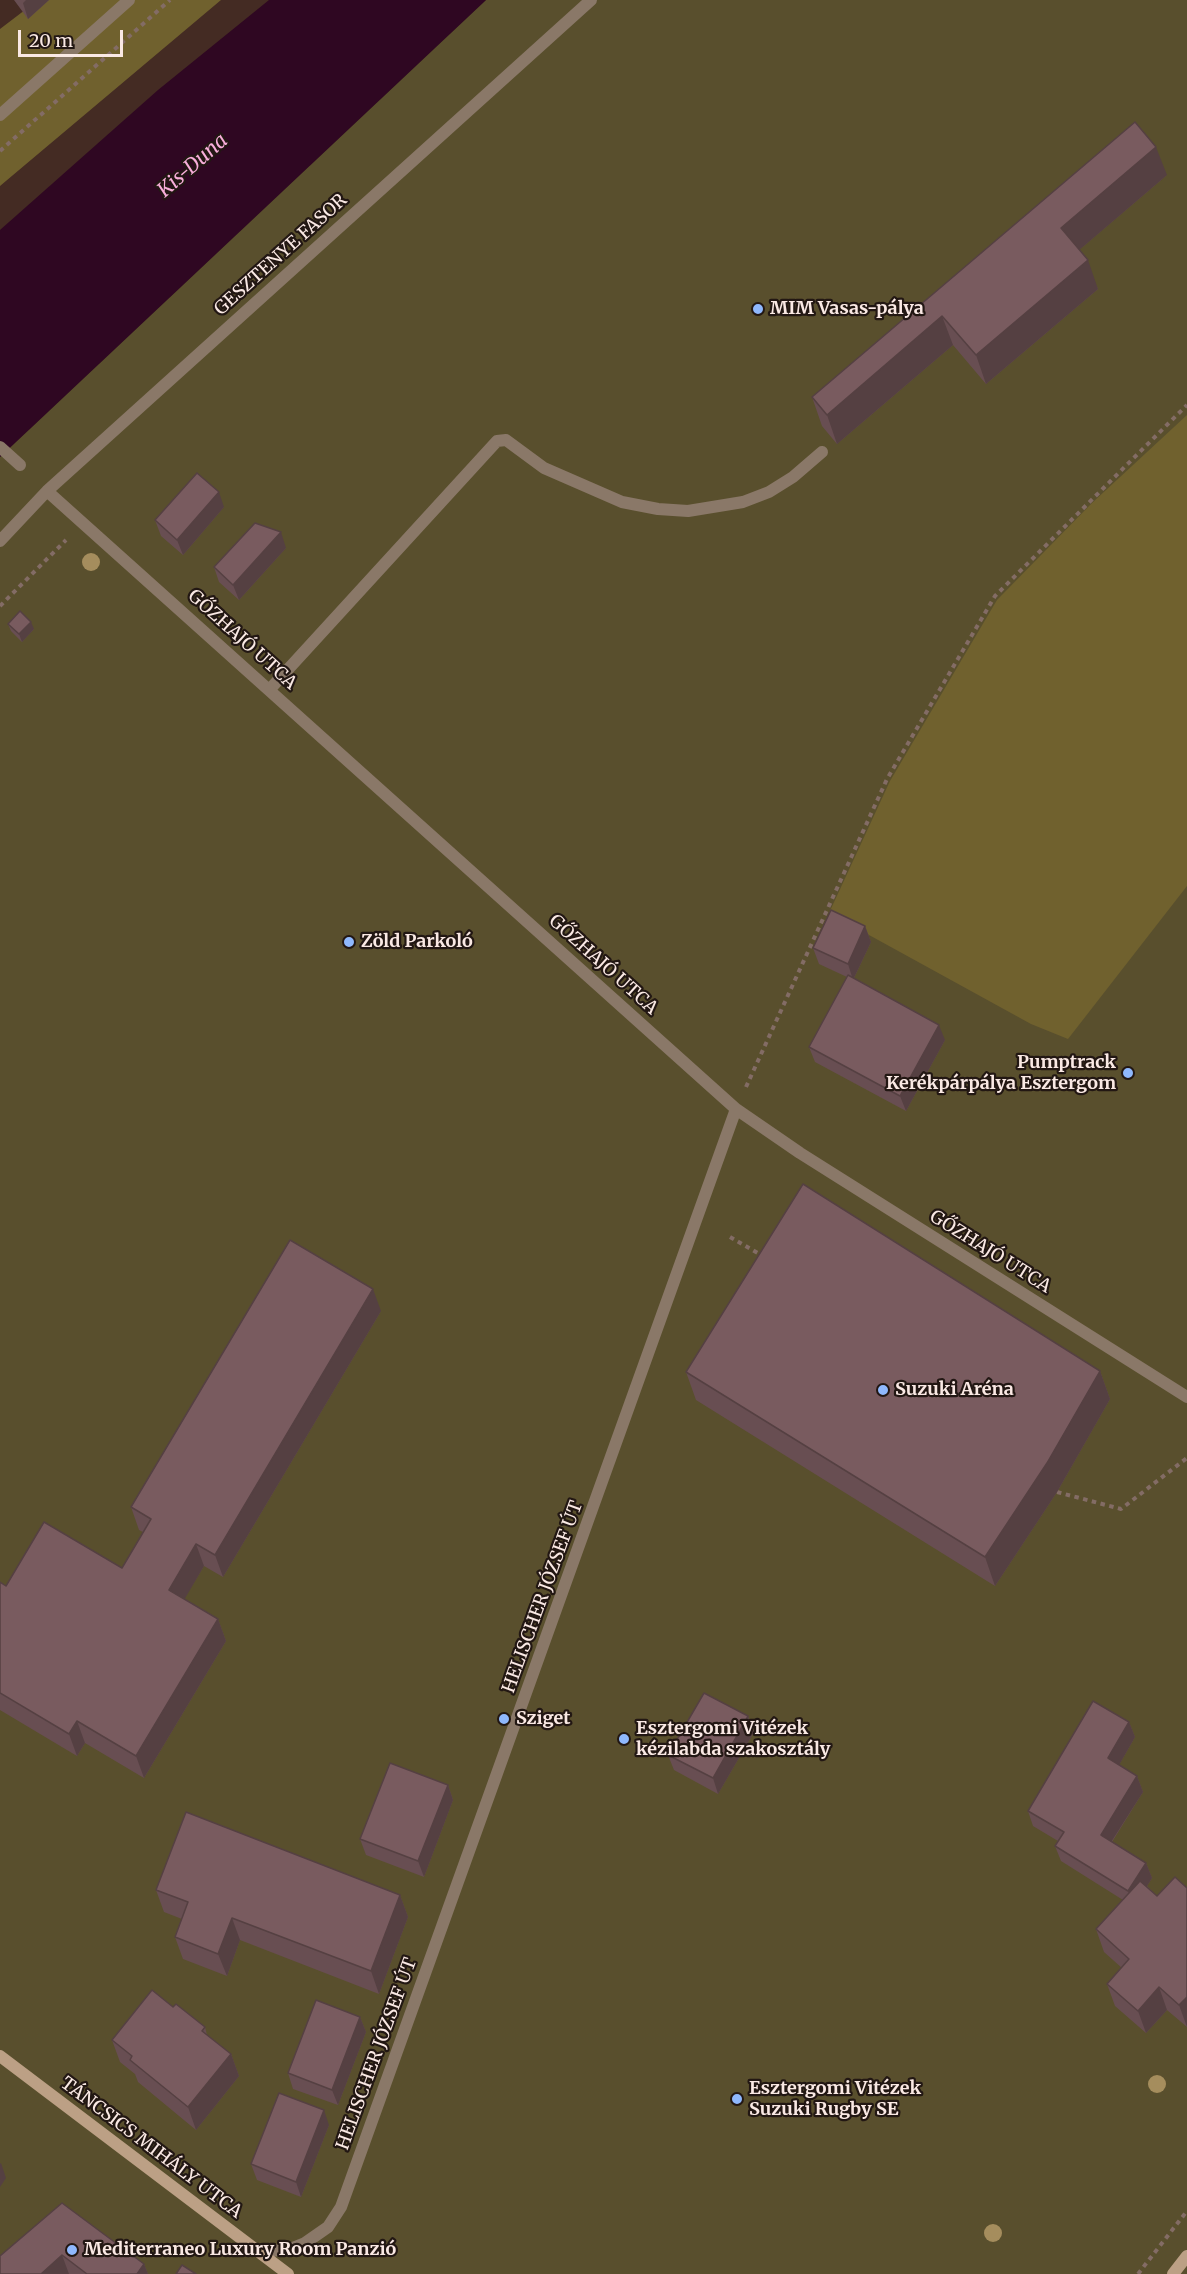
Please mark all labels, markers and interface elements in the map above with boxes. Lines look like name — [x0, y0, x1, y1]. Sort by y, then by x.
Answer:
scale bar — [21, 18, 126, 56]
text: 20 m — [29, 29, 73, 52]
water label: Kis-Duna — [153, 129, 233, 203]
street label: GESZTENYE FASOR — [210, 190, 352, 320]
place label: MIM Vasas-pálya — [770, 298, 924, 320]
marker: MIM Vasas-pálya — [751, 302, 765, 316]
street label: GŐZHAJÓ UTCA — [183, 586, 301, 694]
street label: GŐZHAJÓ UTCA — [544, 911, 662, 1019]
place label: Zöld Parkoló — [361, 931, 473, 953]
marker: Zöld Parkoló — [342, 935, 356, 949]
place label: Pumptrack Kerékpárpálya Esztergom — [886, 1052, 1116, 1094]
marker: Pumptrack Kerékpárpálya Esztergom — [1121, 1066, 1135, 1080]
street label: GŐZHAJÓ UTCA — [925, 1206, 1055, 1298]
place label: Suzuki Aréna — [895, 1379, 1014, 1401]
marker: Suzuki Aréna — [876, 1383, 890, 1397]
street label: HELISCHER JÓZSEF ÚT — [498, 1498, 588, 1696]
place label: Sziget — [516, 1708, 571, 1730]
marker: Sziget — [497, 1712, 511, 1726]
place label: Esztergomi Vitézek kézilabda szakosztály — [636, 1718, 830, 1760]
marker: Esztergomi Vitézek kézilabda szakosztály — [617, 1732, 631, 1746]
street label: HELISCHER JÓZSEF ÚT — [332, 1955, 422, 2153]
street label: TÁNCSICS MIHÁLY UTCA — [56, 2073, 246, 2223]
place label: Esztergomi Vitézek Suzuki Rugby SE — [749, 2078, 921, 2120]
marker: Esztergomi Vitézek Suzuki Rugby SE — [730, 2092, 744, 2106]
place label: Mediterraneo Luxury Room Panzió — [84, 2239, 396, 2261]
marker: Mediterraneo Luxury Room Panzió — [65, 2243, 79, 2257]

